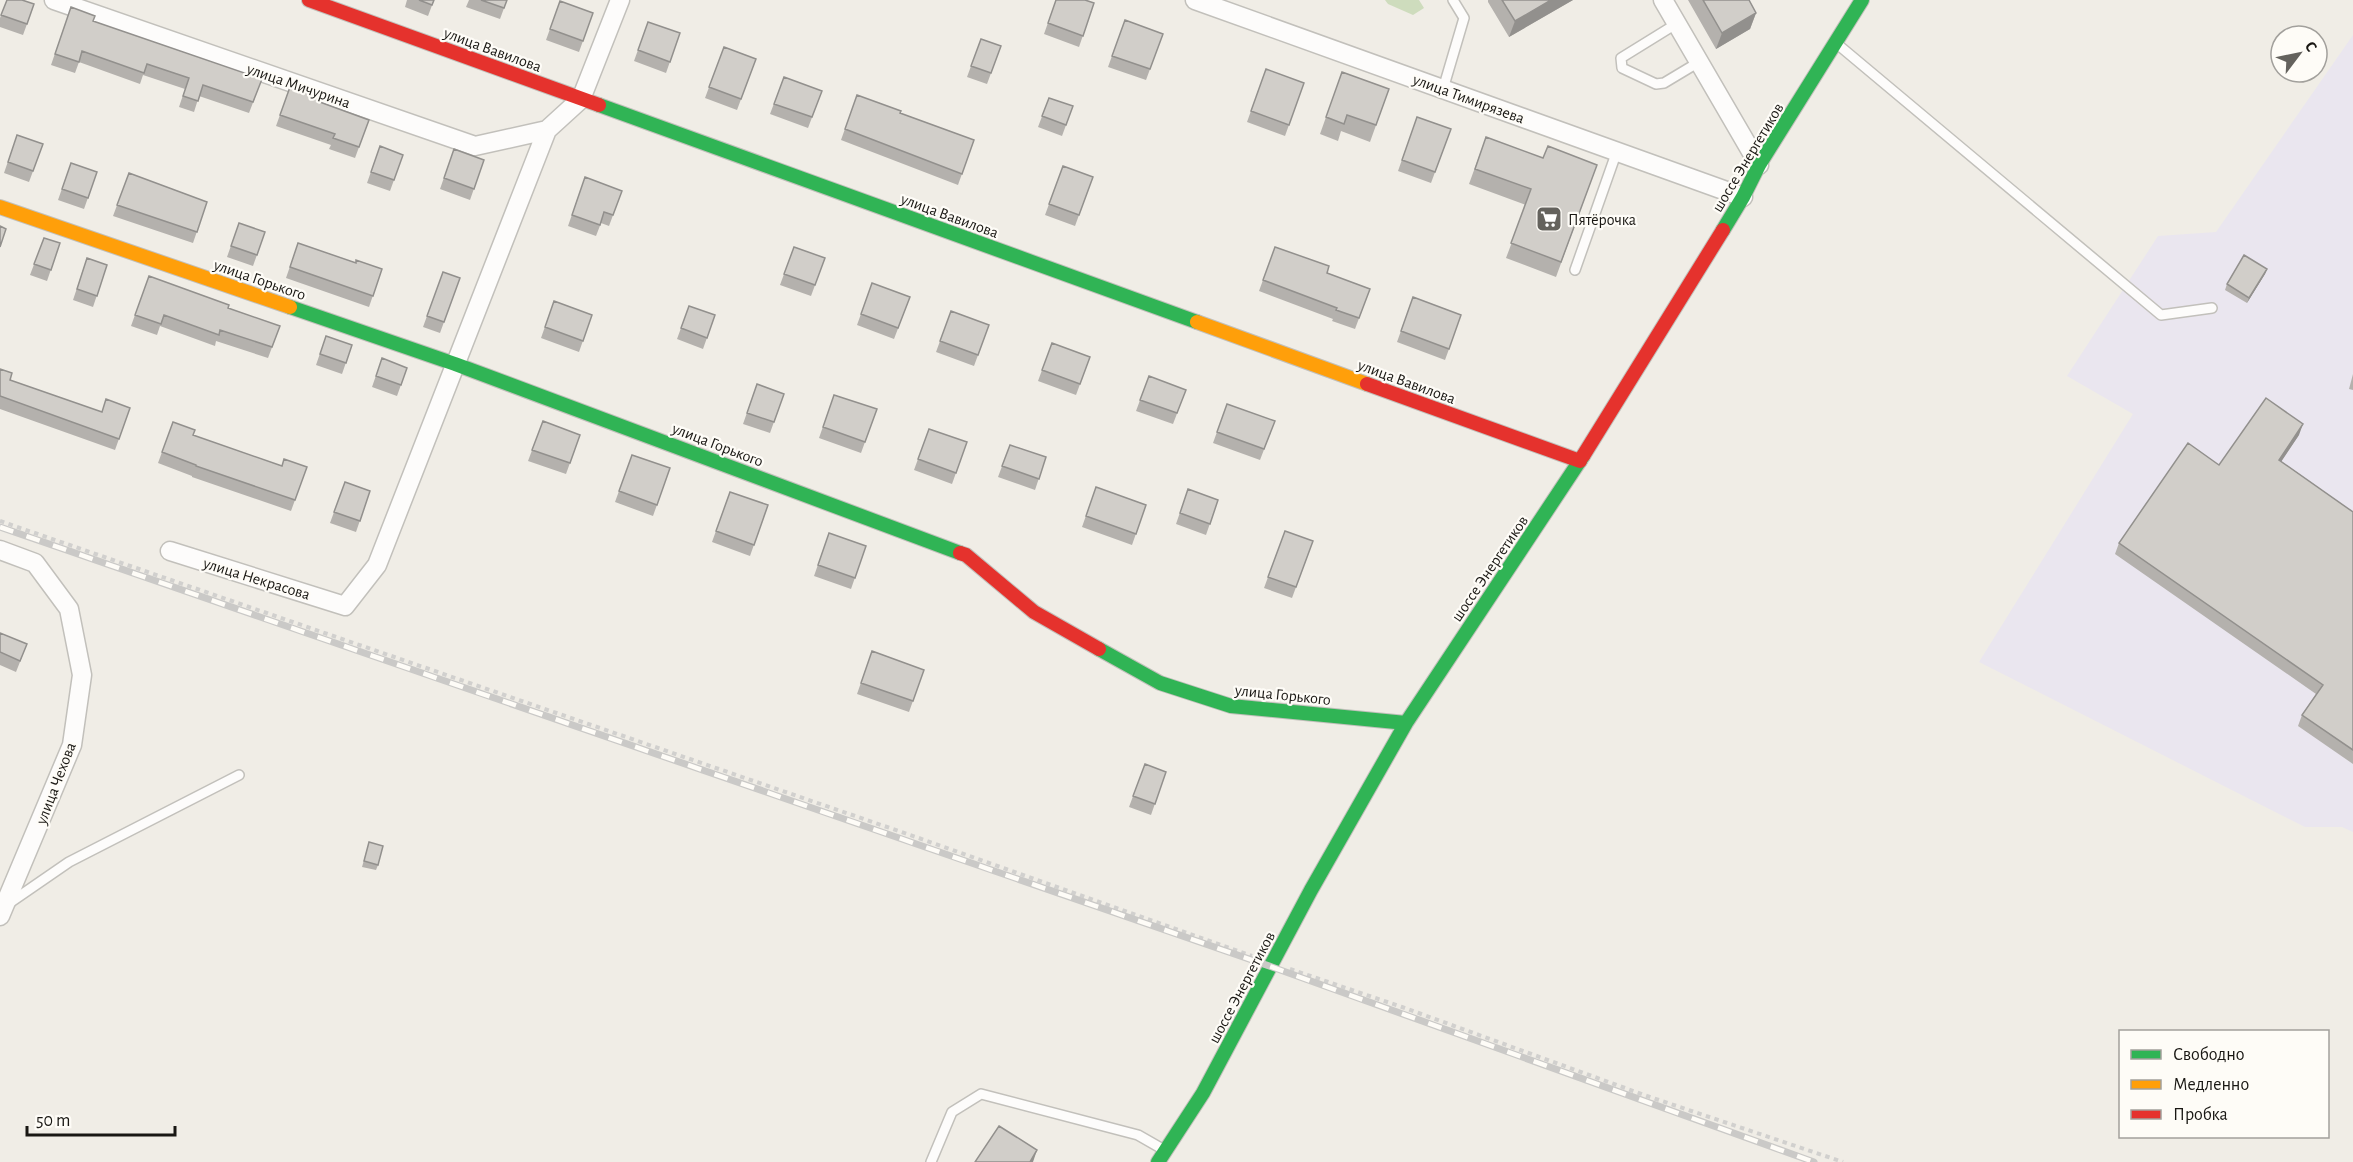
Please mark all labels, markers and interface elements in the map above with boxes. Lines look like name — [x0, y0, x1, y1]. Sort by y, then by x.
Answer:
north arrow — [2269, 24, 2329, 84]
street label: улица Вавилова — [440, 25, 544, 76]
text: С — [2302, 39, 2320, 55]
street label: улица Мичурина — [244, 60, 353, 112]
street label: улица Тимирязева — [1409, 71, 1527, 127]
street label: шоссе Энергетиков — [1709, 100, 1787, 215]
street label: улица Вавилова — [897, 191, 1001, 242]
supermarket icon: Пятёрочка — [1534, 204, 1564, 234]
place label: Пятёрочка — [1568, 212, 1636, 228]
street label: улица Горького — [210, 256, 308, 304]
street label: улица Вавилова — [1354, 357, 1458, 408]
street label: улица Горького — [669, 420, 766, 471]
street label: шоссе Энергетиков — [1449, 513, 1531, 624]
street label: улица Некрасова — [200, 555, 312, 604]
street label: улица Горького — [1233, 682, 1332, 709]
street label: улица Чехова — [33, 740, 80, 828]
street label: шоссе Энергетиков — [1206, 929, 1278, 1046]
legend — [2119, 1030, 2329, 1138]
text: Свободно — [2173, 1045, 2245, 1064]
text: Медленно — [2173, 1076, 2249, 1094]
scale bar — [27, 1099, 176, 1137]
text: Пробка — [2173, 1105, 2228, 1124]
text: 50 m — [36, 1112, 70, 1130]

